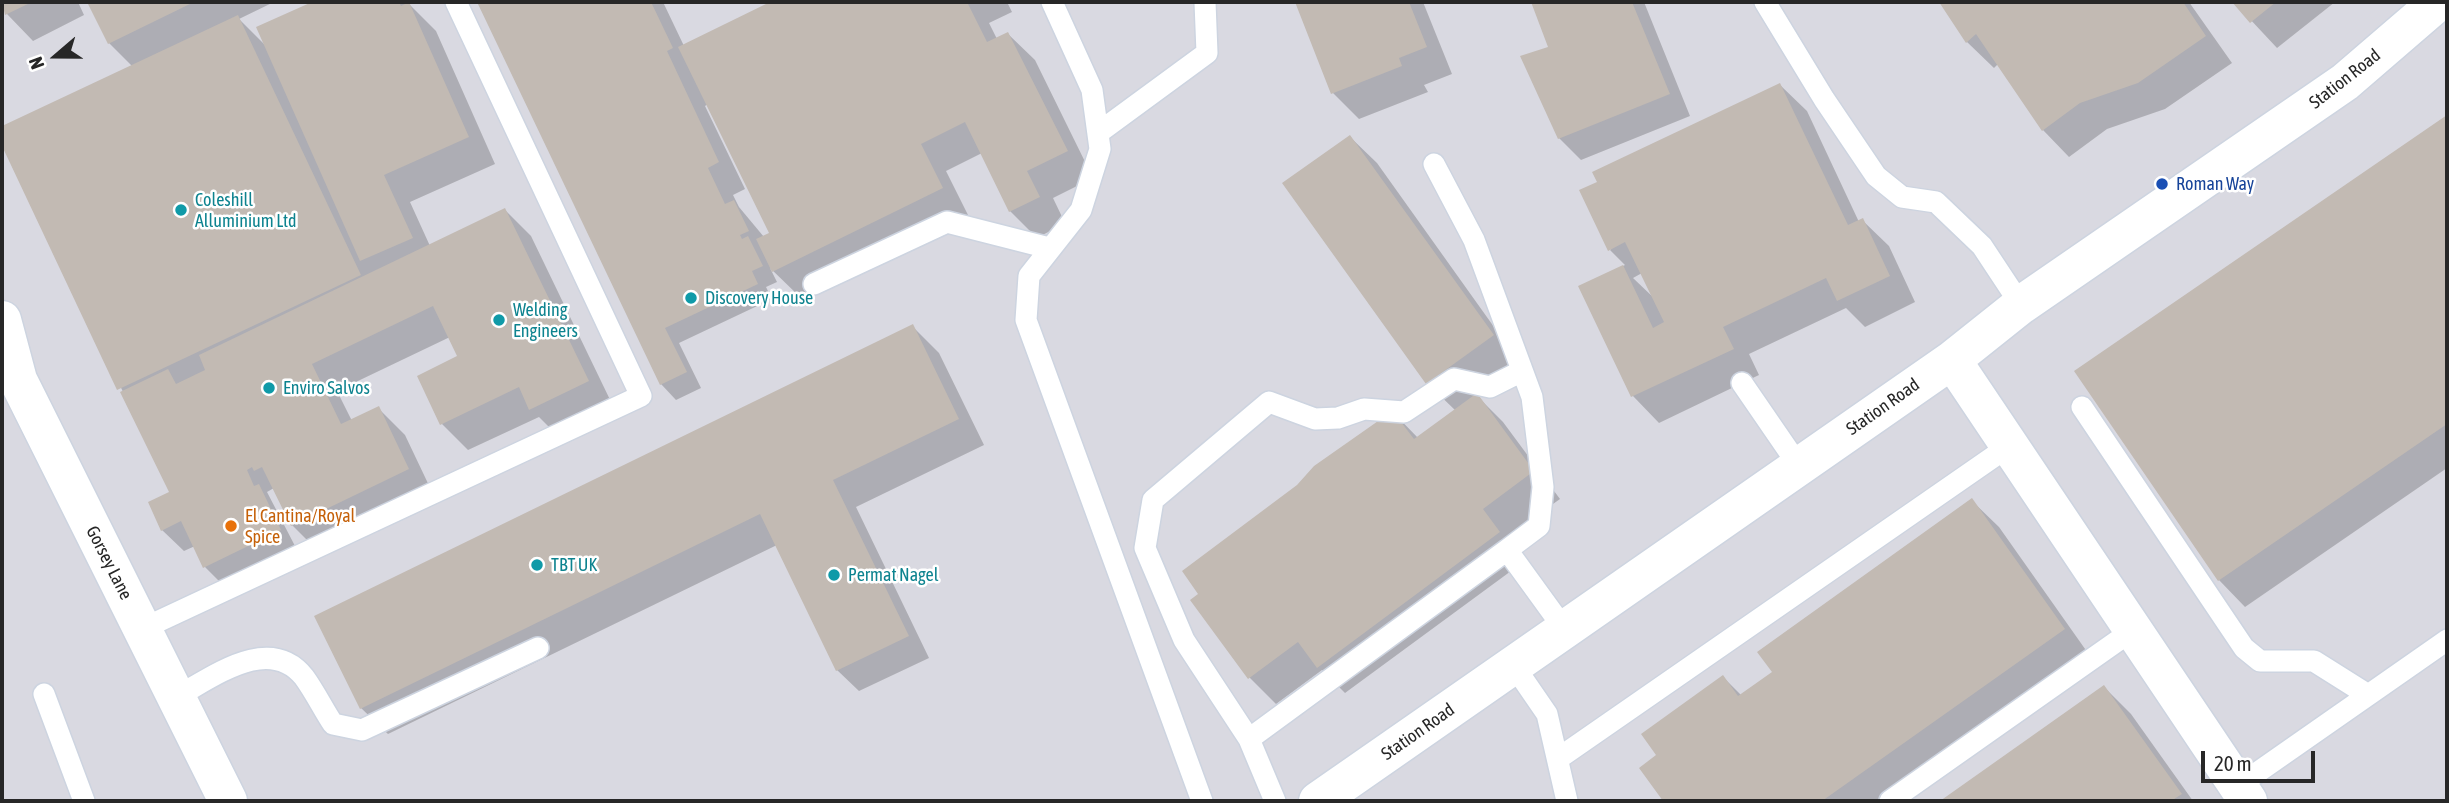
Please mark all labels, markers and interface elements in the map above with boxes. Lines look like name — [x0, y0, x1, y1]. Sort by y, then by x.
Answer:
north arrow — [21, 21, 91, 91]
street label: Station Road — [2305, 44, 2385, 114]
text: N — [24, 54, 49, 72]
place label: Roman Way — [2176, 173, 2254, 195]
marker: Roman Way — [2154, 176, 2170, 192]
place label: Coleshill Alluminium Ltd — [195, 189, 297, 232]
marker: Coleshill Alluminium Ltd — [173, 202, 189, 218]
place label: Discovery House — [705, 287, 813, 309]
marker: Discovery House — [683, 290, 699, 306]
place label: Welding Engineers — [513, 299, 578, 342]
marker: Welding Engineers — [491, 312, 507, 328]
street label: Station Road — [1842, 374, 1924, 440]
place label: Enviro Salvos — [283, 377, 370, 399]
marker: Enviro Salvos — [261, 380, 277, 396]
place label: El Cantina/Royal Spice — [245, 505, 355, 548]
marker: El Cantina/Royal Spice — [223, 518, 239, 534]
street label: Gorsey Lane — [81, 523, 137, 603]
place label: TBT UK — [551, 554, 597, 576]
marker: TBT UK — [529, 557, 545, 573]
place label: Permat Nagel — [848, 564, 938, 586]
marker: Permat Nagel — [826, 567, 842, 583]
street label: Station Road — [1377, 699, 1459, 765]
scale bar — [2204, 736, 2318, 780]
text: 20 m — [2214, 751, 2252, 775]

